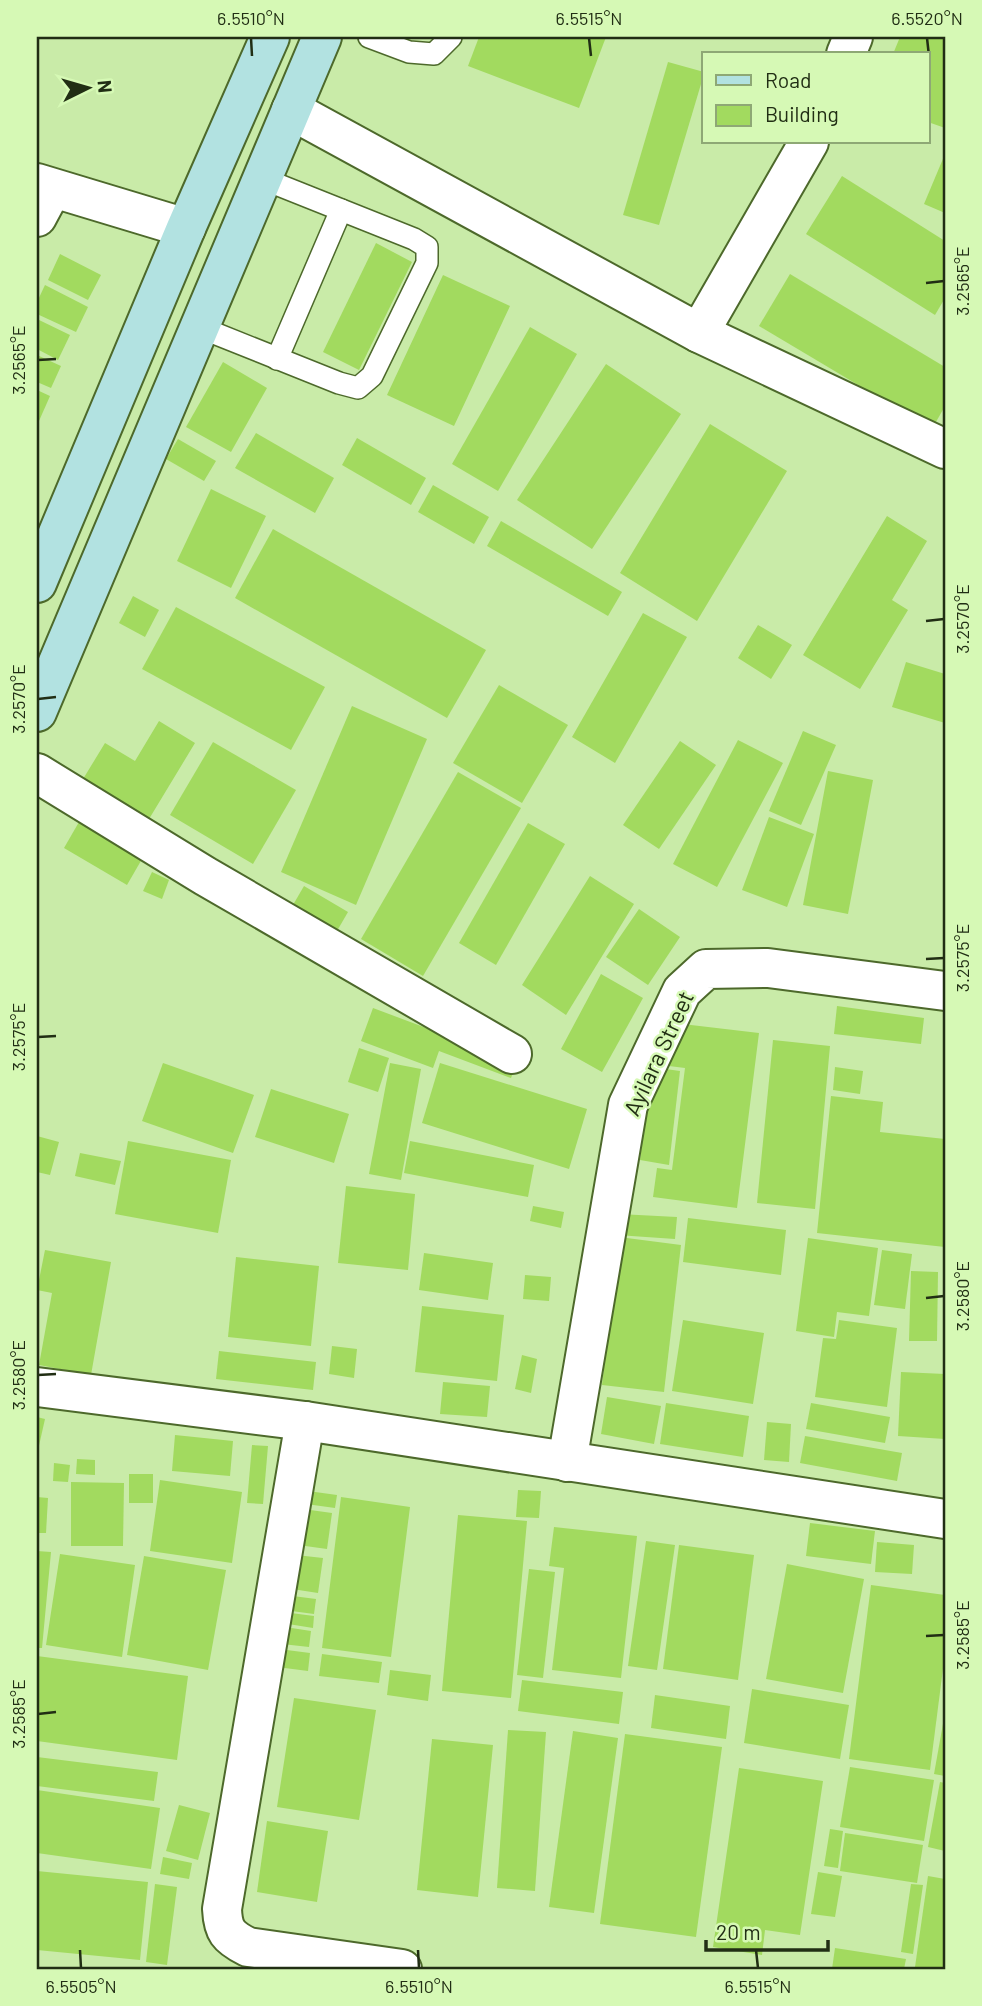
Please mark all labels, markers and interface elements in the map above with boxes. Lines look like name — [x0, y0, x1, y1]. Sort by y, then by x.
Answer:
text: 6.5510°N — [217, 7, 285, 29]
text: 6.5515°N — [556, 7, 622, 29]
text: 6.5520°N — [891, 7, 963, 29]
north arrow — [52, 52, 122, 122]
legend — [702, 52, 930, 144]
text: Road — [765, 67, 811, 92]
text: N — [93, 79, 117, 94]
text: Building — [765, 101, 839, 126]
text: 3.2565°E — [951, 246, 973, 316]
text: 3.2565°E — [7, 325, 29, 395]
text: 3.2570°E — [951, 584, 973, 654]
text: 3.2570°E — [7, 664, 29, 734]
text: 3.2575°E — [951, 924, 973, 992]
street label: Ayilara Street — [617, 986, 699, 1120]
text: 3.2575°E — [7, 1003, 29, 1071]
text: 3.2580°E — [951, 1261, 973, 1331]
text: 3.2580°E — [7, 1340, 29, 1410]
text: 3.2585°E — [951, 1600, 973, 1670]
text: 3.2585°E — [7, 1679, 29, 1749]
scale bar — [706, 1908, 828, 1952]
text: 20 m — [716, 1919, 761, 1944]
text: 6.5505°N — [45, 1975, 117, 1997]
text: 6.5510°N — [385, 1975, 453, 1997]
text: 6.5515°N — [725, 1975, 791, 1997]

